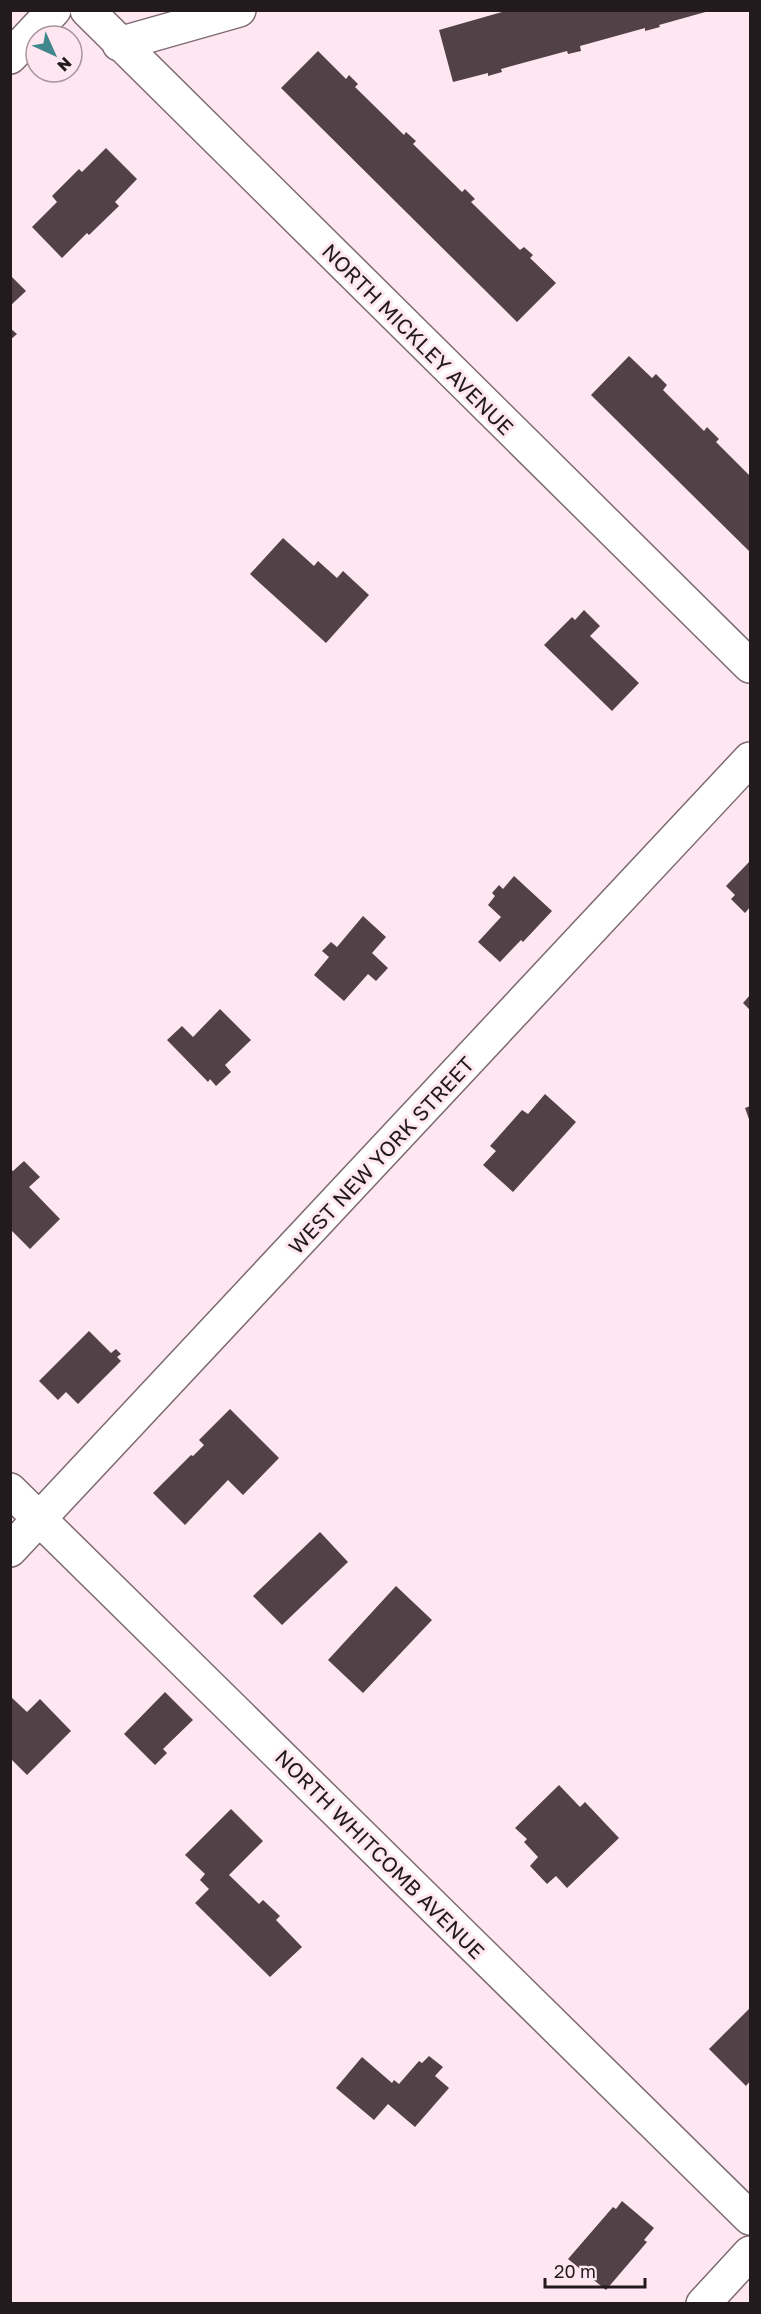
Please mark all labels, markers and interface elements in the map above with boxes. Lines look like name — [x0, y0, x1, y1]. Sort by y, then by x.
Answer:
north arrow — [24, 24, 84, 84]
text: N — [53, 53, 76, 76]
street label: NORTH MICKLEY AVENUE — [317, 238, 519, 440]
street label: WEST NEW YORK STREET — [283, 1051, 479, 1259]
street label: NORTH WHITCOMB AVENUE — [270, 1744, 490, 1964]
scale bar — [545, 2251, 646, 2289]
text: 20 m — [554, 2260, 596, 2282]

